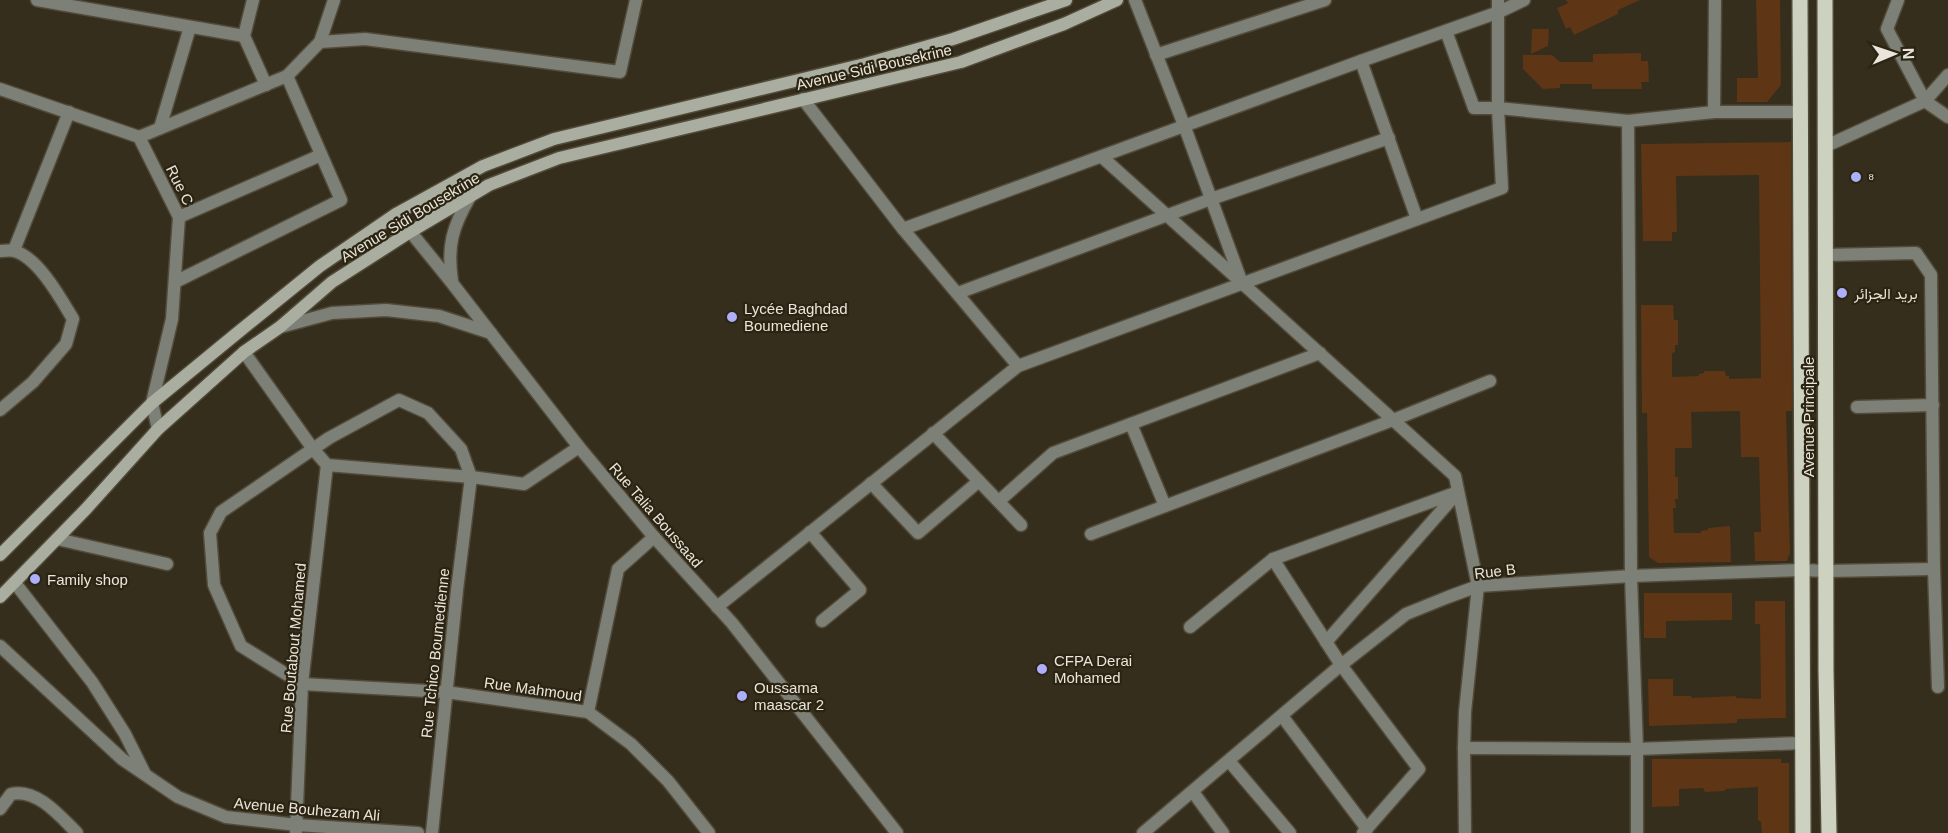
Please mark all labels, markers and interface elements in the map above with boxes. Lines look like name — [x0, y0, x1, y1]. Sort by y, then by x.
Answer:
north arrow — [1864, 24, 1924, 84]
street label: Avenue Sidi Bousekrine — [795, 41, 953, 93]
text: N — [1900, 47, 1917, 60]
street label: Rue C — [163, 162, 197, 208]
street label: Avenue Sidi Bousekrine — [337, 169, 483, 265]
place label: ⁸ — [1868, 169, 1874, 186]
marker: ⁸ — [1849, 170, 1863, 184]
place label: بريد الجزائر — [1853, 285, 1918, 303]
marker: بريد الجزائر — [1835, 286, 1849, 300]
place label: Lycée Baghdad Boumediene — [744, 300, 848, 334]
marker: Lycée Baghdad Boumediene — [725, 310, 739, 324]
street label: Avenue Principale — [1800, 357, 1817, 477]
street label: Rue Talia Boussaad — [606, 459, 706, 571]
street label: Rue B — [1473, 560, 1517, 582]
street label: Rue Boutabout Mohamed — [277, 562, 309, 734]
street label: Rue Tchico Boumedienne — [418, 567, 452, 739]
place label: Family shop — [47, 571, 128, 588]
marker: Family shop — [28, 572, 42, 586]
place label: CFPA Derai Mohamed — [1054, 652, 1132, 686]
marker: CFPA Derai Mohamed — [1035, 662, 1049, 676]
street label: Rue Mahmoud — [483, 674, 583, 704]
place label: Oussama maascar 2 — [754, 679, 824, 713]
marker: Oussama maascar 2 — [735, 689, 749, 703]
street label: Avenue Bouhezam Ali — [233, 794, 381, 824]

